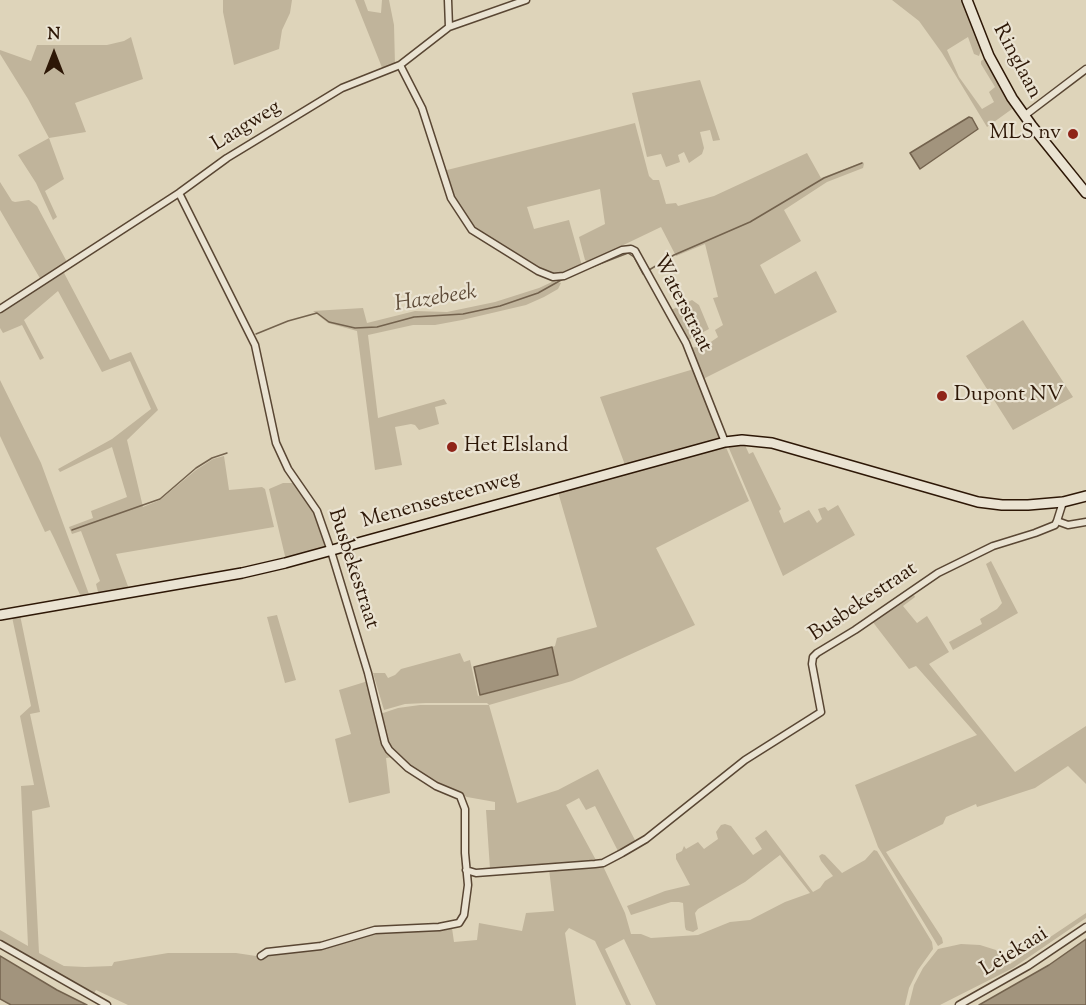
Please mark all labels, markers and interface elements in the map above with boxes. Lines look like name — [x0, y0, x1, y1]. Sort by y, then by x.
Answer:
street label: Ringlaan — [986, 20, 1046, 104]
north arrow — [24, 24, 84, 84]
text: N — [48, 24, 60, 47]
street label: Laagweg — [208, 96, 286, 158]
place label: MLS nv — [989, 121, 1061, 147]
marker: MLS nv — [1066, 127, 1080, 141]
street label: Waterstraat — [646, 251, 716, 357]
water label: Hazebeek — [393, 281, 479, 319]
place label: Dupont NV — [954, 383, 1063, 409]
marker: Dupont NV — [935, 389, 949, 403]
place label: Het Elsland — [464, 434, 568, 460]
marker: Het Elsland — [445, 440, 459, 454]
street label: Menensesteenweg — [359, 466, 523, 536]
street label: Busbekestraat — [321, 506, 383, 632]
street label: Busbekestraat — [805, 558, 923, 648]
street label: Leiekaai — [977, 923, 1053, 983]

